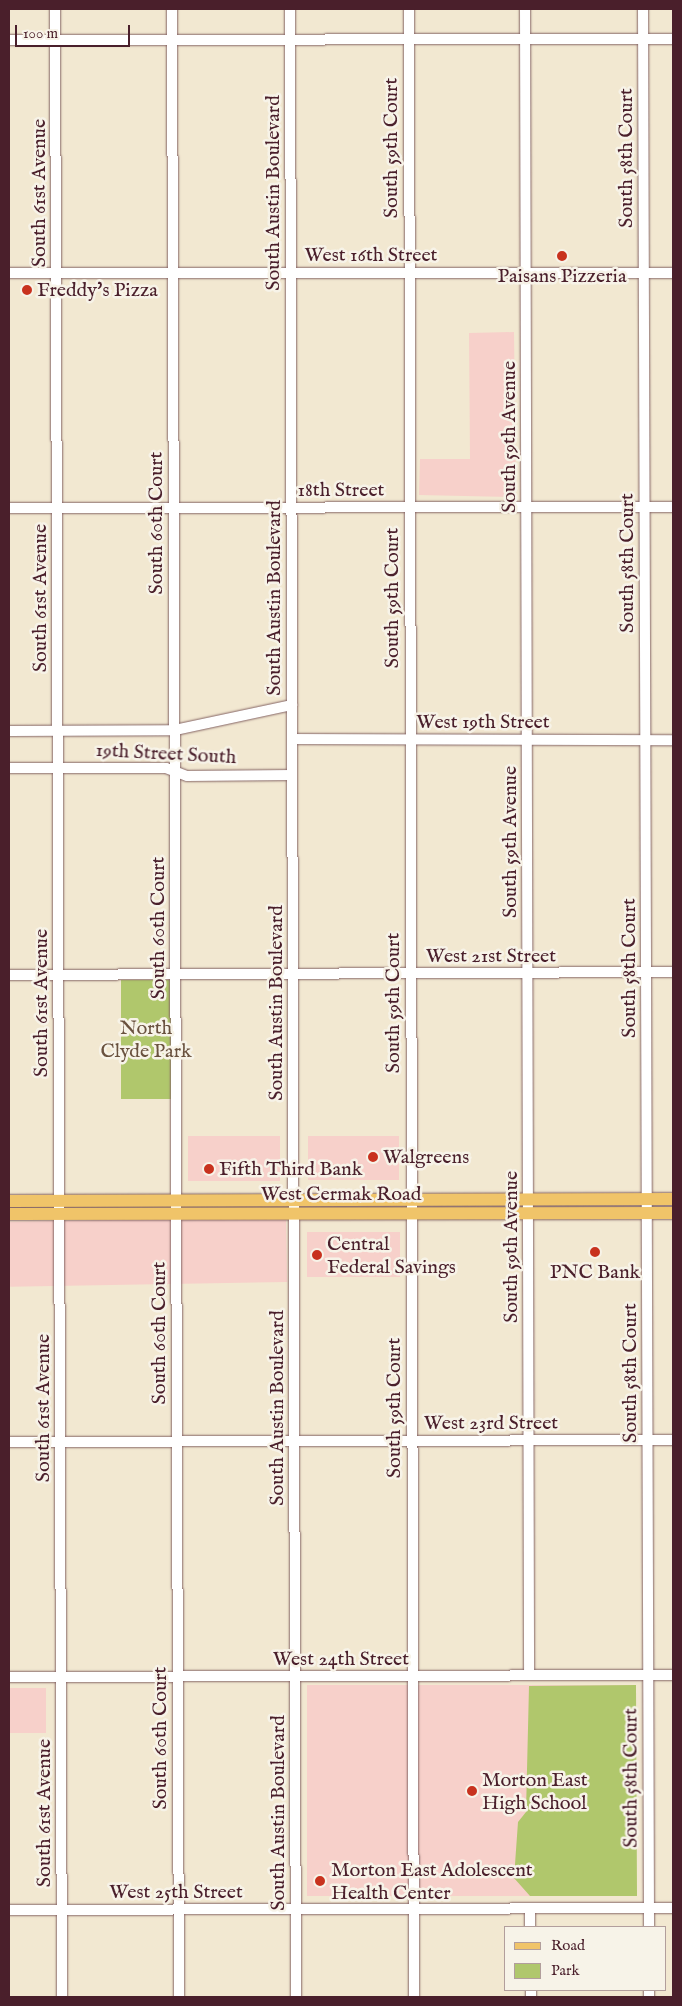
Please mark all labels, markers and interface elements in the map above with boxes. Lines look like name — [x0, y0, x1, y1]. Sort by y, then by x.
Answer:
scale bar — [18, 15, 132, 47]
text: 100 m — [23, 24, 58, 43]
street label: South 59th Court — [379, 78, 403, 218]
street label: South 58th Court — [614, 88, 638, 228]
street label: South Austin Boulevard — [261, 95, 285, 291]
street label: South 61st Avenue — [27, 119, 51, 267]
street label: West 16th Street — [305, 243, 437, 267]
marker: Paisans Pizzeria — [556, 250, 568, 262]
place label: Paisans Pizzeria — [497, 264, 627, 288]
place label: Freddy's Pizza — [37, 278, 158, 302]
marker: Freddy's Pizza — [21, 284, 33, 296]
street label: South 59th Avenue — [497, 361, 521, 513]
street label: South 60th Court — [144, 452, 168, 594]
street label: 18th Street — [298, 478, 384, 502]
street label: South 58th Court — [615, 493, 639, 633]
street label: South Austin Boulevard — [262, 500, 286, 696]
street label: South 61st Avenue — [28, 524, 52, 672]
street label: South 59th Court — [380, 528, 404, 668]
street label: West 19th Street — [416, 710, 550, 734]
street label: 19th Street South — [95, 738, 237, 770]
street label: South 59th Avenue — [498, 766, 522, 918]
street label: South 60th Court — [146, 857, 170, 999]
street label: South 58th Court — [617, 898, 641, 1038]
street label: South Austin Boulevard — [264, 905, 288, 1101]
street label: South 61st Avenue — [29, 929, 53, 1077]
street label: South 59th Court — [381, 933, 405, 1073]
street label: West 21st Street — [426, 944, 556, 968]
park label: North Clyde Park — [100, 1016, 192, 1063]
place label: Walgreens — [383, 1145, 469, 1169]
marker: Walgreens — [367, 1151, 379, 1163]
place label: Fifth Third Bank — [219, 1157, 362, 1181]
marker: Fifth Third Bank — [203, 1163, 215, 1175]
street label: South 59th Avenue — [499, 1171, 523, 1323]
street label: West Cermak Road — [261, 1182, 421, 1206]
place label: Central Federal Savings — [327, 1232, 456, 1279]
marker: PNC Bank — [589, 1246, 601, 1258]
marker: Central Federal Savings — [311, 1249, 323, 1261]
place label: PNC Bank — [550, 1260, 640, 1284]
street label: South 60th Court — [147, 1262, 171, 1404]
street label: South 58th Court — [618, 1303, 642, 1443]
street label: South Austin Boulevard — [265, 1310, 289, 1506]
street label: South 61st Avenue — [31, 1334, 55, 1482]
street label: South 59th Court — [382, 1338, 406, 1478]
street label: West 23rd Street — [424, 1411, 558, 1435]
street label: West 24th Street — [273, 1647, 409, 1671]
street label: South 60th Court — [148, 1667, 172, 1809]
street label: South 58th Court — [619, 1708, 643, 1848]
street label: South Austin Boulevard — [266, 1715, 290, 1911]
street label: South 61st Avenue — [32, 1739, 56, 1887]
place label: Morton East High School — [482, 1768, 588, 1815]
marker: Morton East High School — [466, 1785, 478, 1797]
place label: Morton East Adolescent Health Center — [331, 1858, 533, 1905]
marker: Morton East Adolescent Health Center — [313, 1874, 327, 1888]
street label: West 25th Street — [109, 1880, 243, 1904]
legend — [504, 1926, 667, 1991]
text: Road — [551, 1936, 585, 1955]
text: Park — [551, 1961, 580, 1980]

